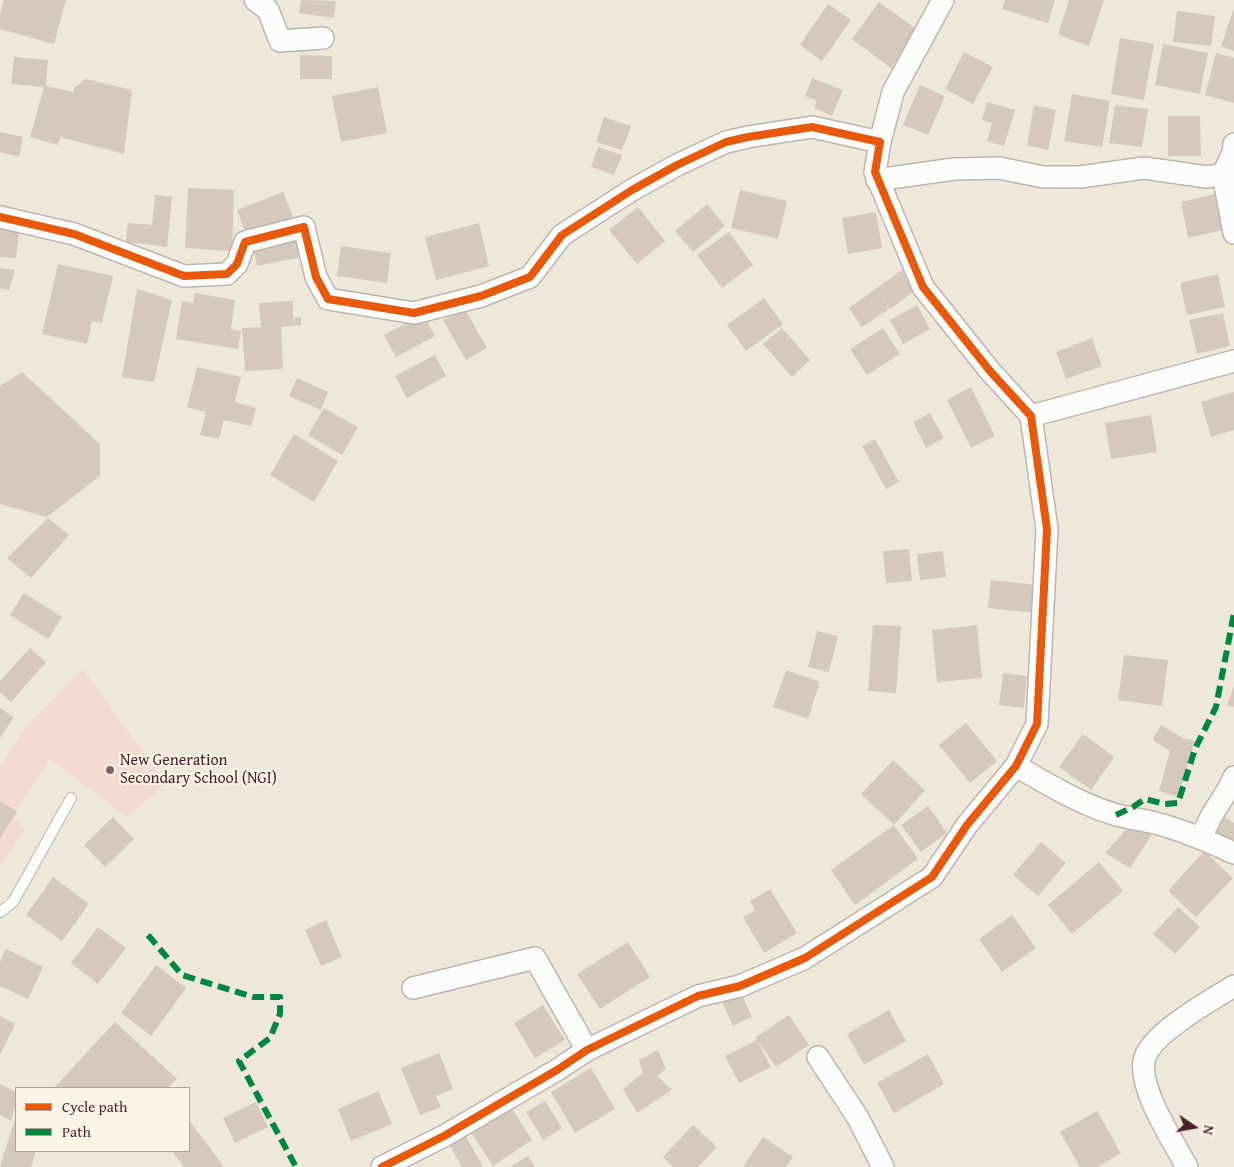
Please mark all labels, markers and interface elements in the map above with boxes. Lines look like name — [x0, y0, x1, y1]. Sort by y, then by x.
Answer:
place label: New Generation Secondary School (NGI) — [120, 751, 277, 789]
marker: New Generation Secondary School (NGI) — [104, 764, 116, 776]
legend — [15, 1087, 190, 1152]
text: Cycle path — [62, 1096, 128, 1117]
north arrow — [1169, 1102, 1219, 1152]
text: Path — [62, 1121, 91, 1142]
text: N — [1198, 1123, 1219, 1137]

